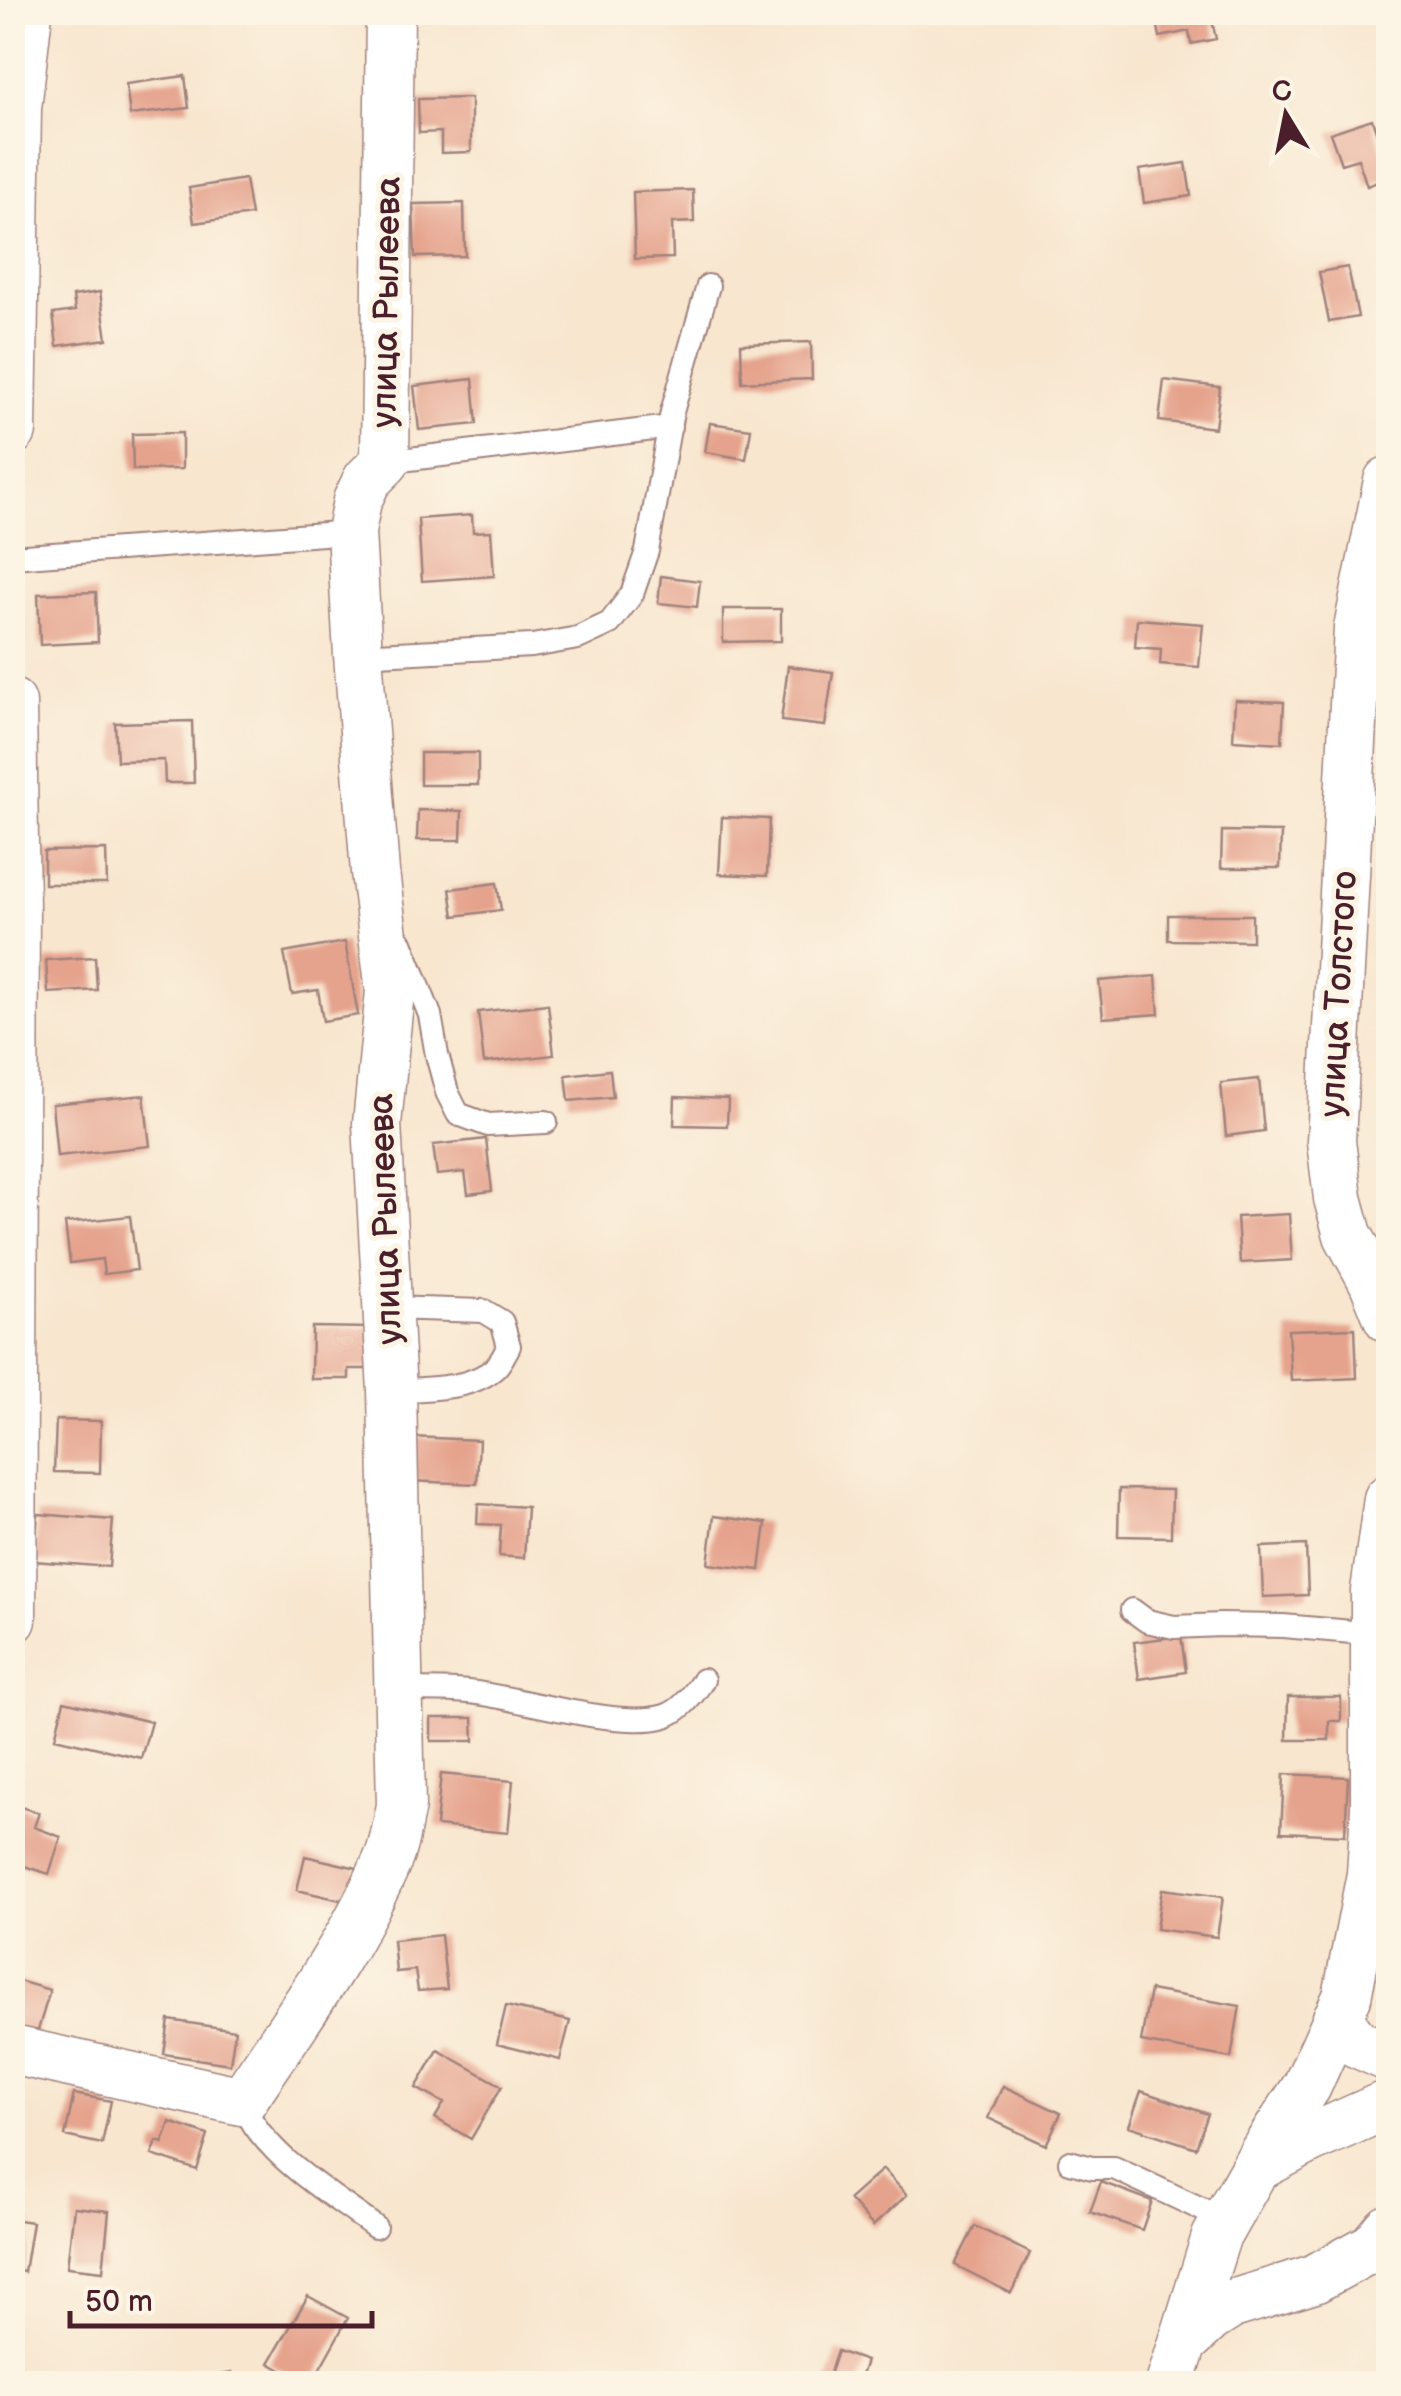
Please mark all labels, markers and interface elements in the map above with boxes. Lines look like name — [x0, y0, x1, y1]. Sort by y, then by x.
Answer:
north arrow — [1236, 65, 1336, 165]
text: С — [1269, 74, 1295, 110]
street label: улица Рылеева — [363, 176, 411, 428]
street label: улица Толстого — [1311, 870, 1367, 1118]
street label: улица Рылеева — [360, 1092, 412, 1345]
scale bar — [70, 2266, 372, 2328]
text: 50 m — [85, 2284, 153, 2320]

